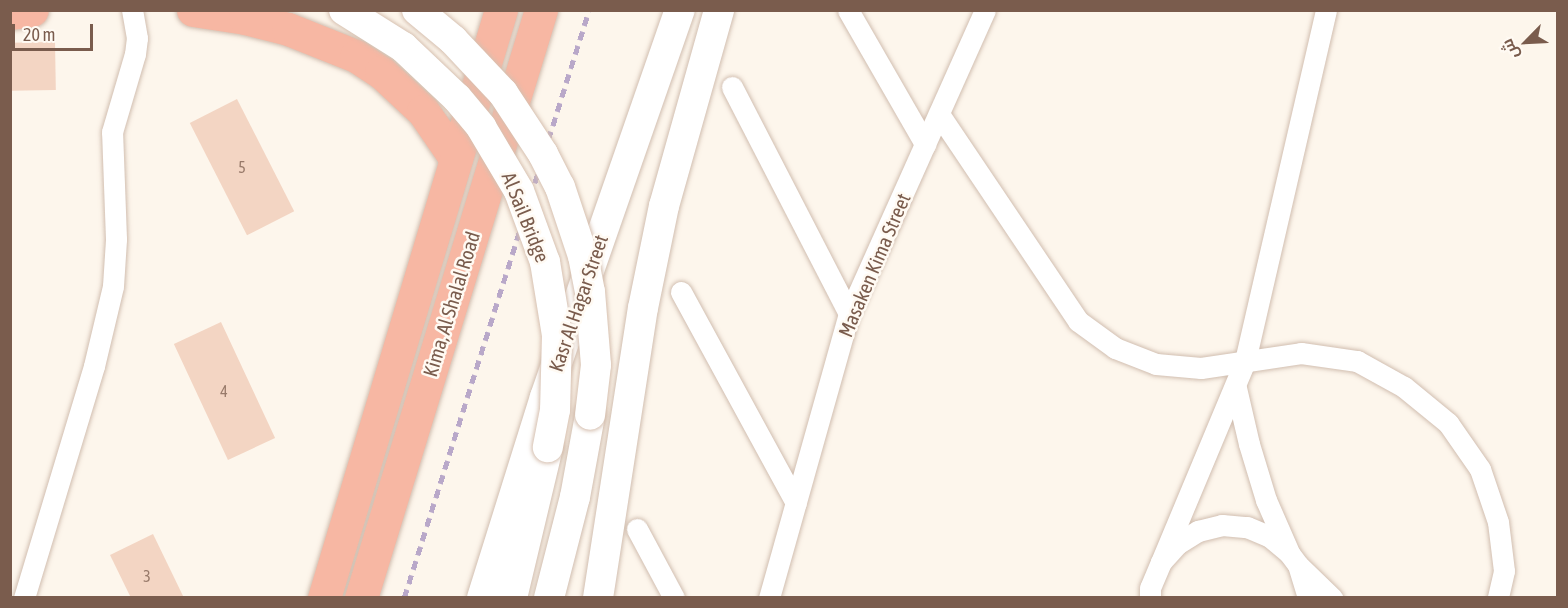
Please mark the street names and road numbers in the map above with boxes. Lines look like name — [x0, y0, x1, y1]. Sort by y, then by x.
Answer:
street label: Al Sail Bridge — [497, 169, 555, 265]
street label: Masaken Kima Street — [833, 190, 915, 340]
street label: Kima, Al Shalal Road — [418, 229, 484, 379]
street label: Kasr Al Hagar Street — [543, 231, 613, 375]

